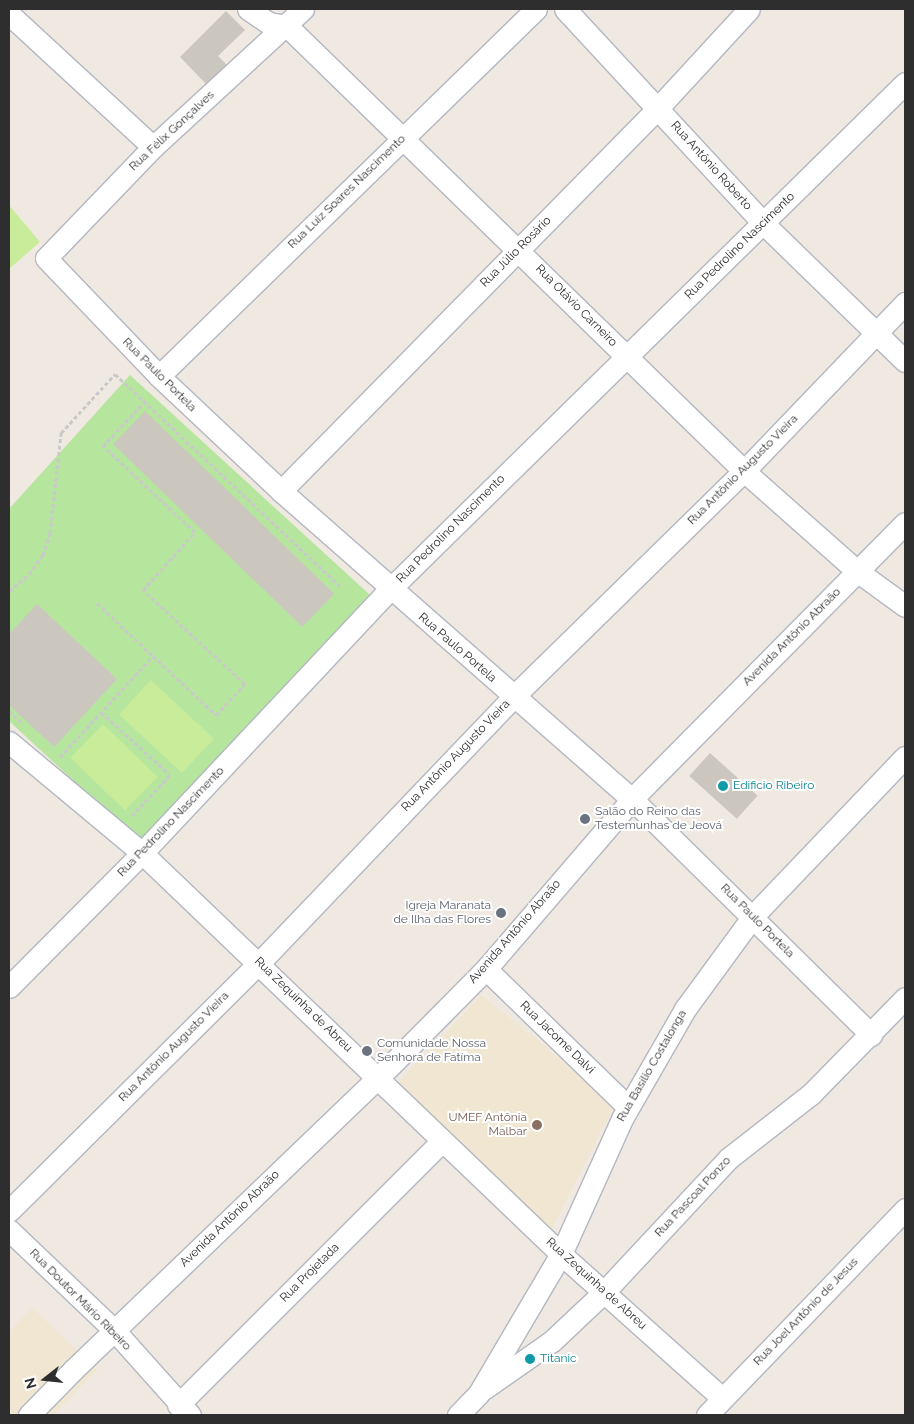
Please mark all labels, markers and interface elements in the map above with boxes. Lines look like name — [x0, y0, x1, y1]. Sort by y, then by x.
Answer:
street label: Rua Félix Gonçalves — [126, 88, 218, 174]
street label: Rua Antônio Roberto — [667, 118, 755, 214]
street label: Rua Luiz Soares Nascimento — [285, 132, 409, 252]
street label: Rua Pedrolino Nascimento — [682, 190, 798, 302]
street label: Rua Júlio Rosário — [478, 214, 554, 290]
street label: Rua Otávio Carneiro — [532, 262, 620, 350]
street label: Rua Paulo Portela — [119, 335, 199, 415]
street label: Rua Antônio Augusto Vieira — [684, 411, 802, 529]
street label: Rua Pedrolino Nascimento — [394, 472, 508, 586]
street label: Avenida Antônio Abraão — [740, 585, 844, 689]
street label: Rua Paulo Portela — [415, 610, 499, 686]
street label: Rua Antônio Augusto Vieira — [398, 697, 514, 815]
street label: Rua Pedrolino Nascimento — [115, 764, 227, 880]
place label: Edificio Ribeiro — [733, 779, 814, 793]
marker: Edificio Ribeiro — [717, 780, 729, 792]
place label: Salão do Reino das Testemunhas de Jeová — [595, 805, 722, 833]
marker: Salão do Reino das Testemunhas de Jeová — [579, 813, 591, 825]
street label: Avenida Antônio Abraão — [466, 877, 564, 987]
street label: Rua Paulo Portela — [717, 881, 797, 961]
place label: Igreja Maranata de Ilha das Flores — [393, 899, 491, 927]
marker: Igreja Maranata de Ilha das Flores — [495, 907, 507, 919]
street label: Rua Zequinha de Abreu — [251, 954, 355, 1056]
street label: Rua Antônio Augusto Vieira — [115, 988, 233, 1106]
street label: Rua Jacome Dalvi — [517, 999, 597, 1077]
street label: Rua Basílio Costalonga — [614, 1008, 690, 1124]
place label: Comunidade Nossa Senhora de Fatíma — [377, 1037, 486, 1065]
marker: Comunidade Nossa Senhora de Fatíma — [361, 1045, 373, 1057]
place label: UMEF Antônia Malbar — [448, 1111, 527, 1139]
marker: UMEF Antônia Malbar — [531, 1119, 543, 1131]
street label: Rua Pascoal Ponzo — [652, 1154, 734, 1240]
street label: Avenida Antônio Abraão — [177, 1167, 283, 1271]
street label: Rua Zequinha de Abreu — [543, 1235, 649, 1333]
street label: Rua Projetada — [278, 1241, 342, 1305]
street label: Rua Doutor Mário Ribeiro — [26, 1246, 134, 1354]
street label: Rua Joel Antônio de Jesus — [750, 1255, 862, 1369]
place label: Titanic — [540, 1352, 577, 1366]
marker: Titanic — [524, 1353, 536, 1365]
north arrow — [20, 1354, 70, 1404]
text: N — [21, 1376, 40, 1390]

